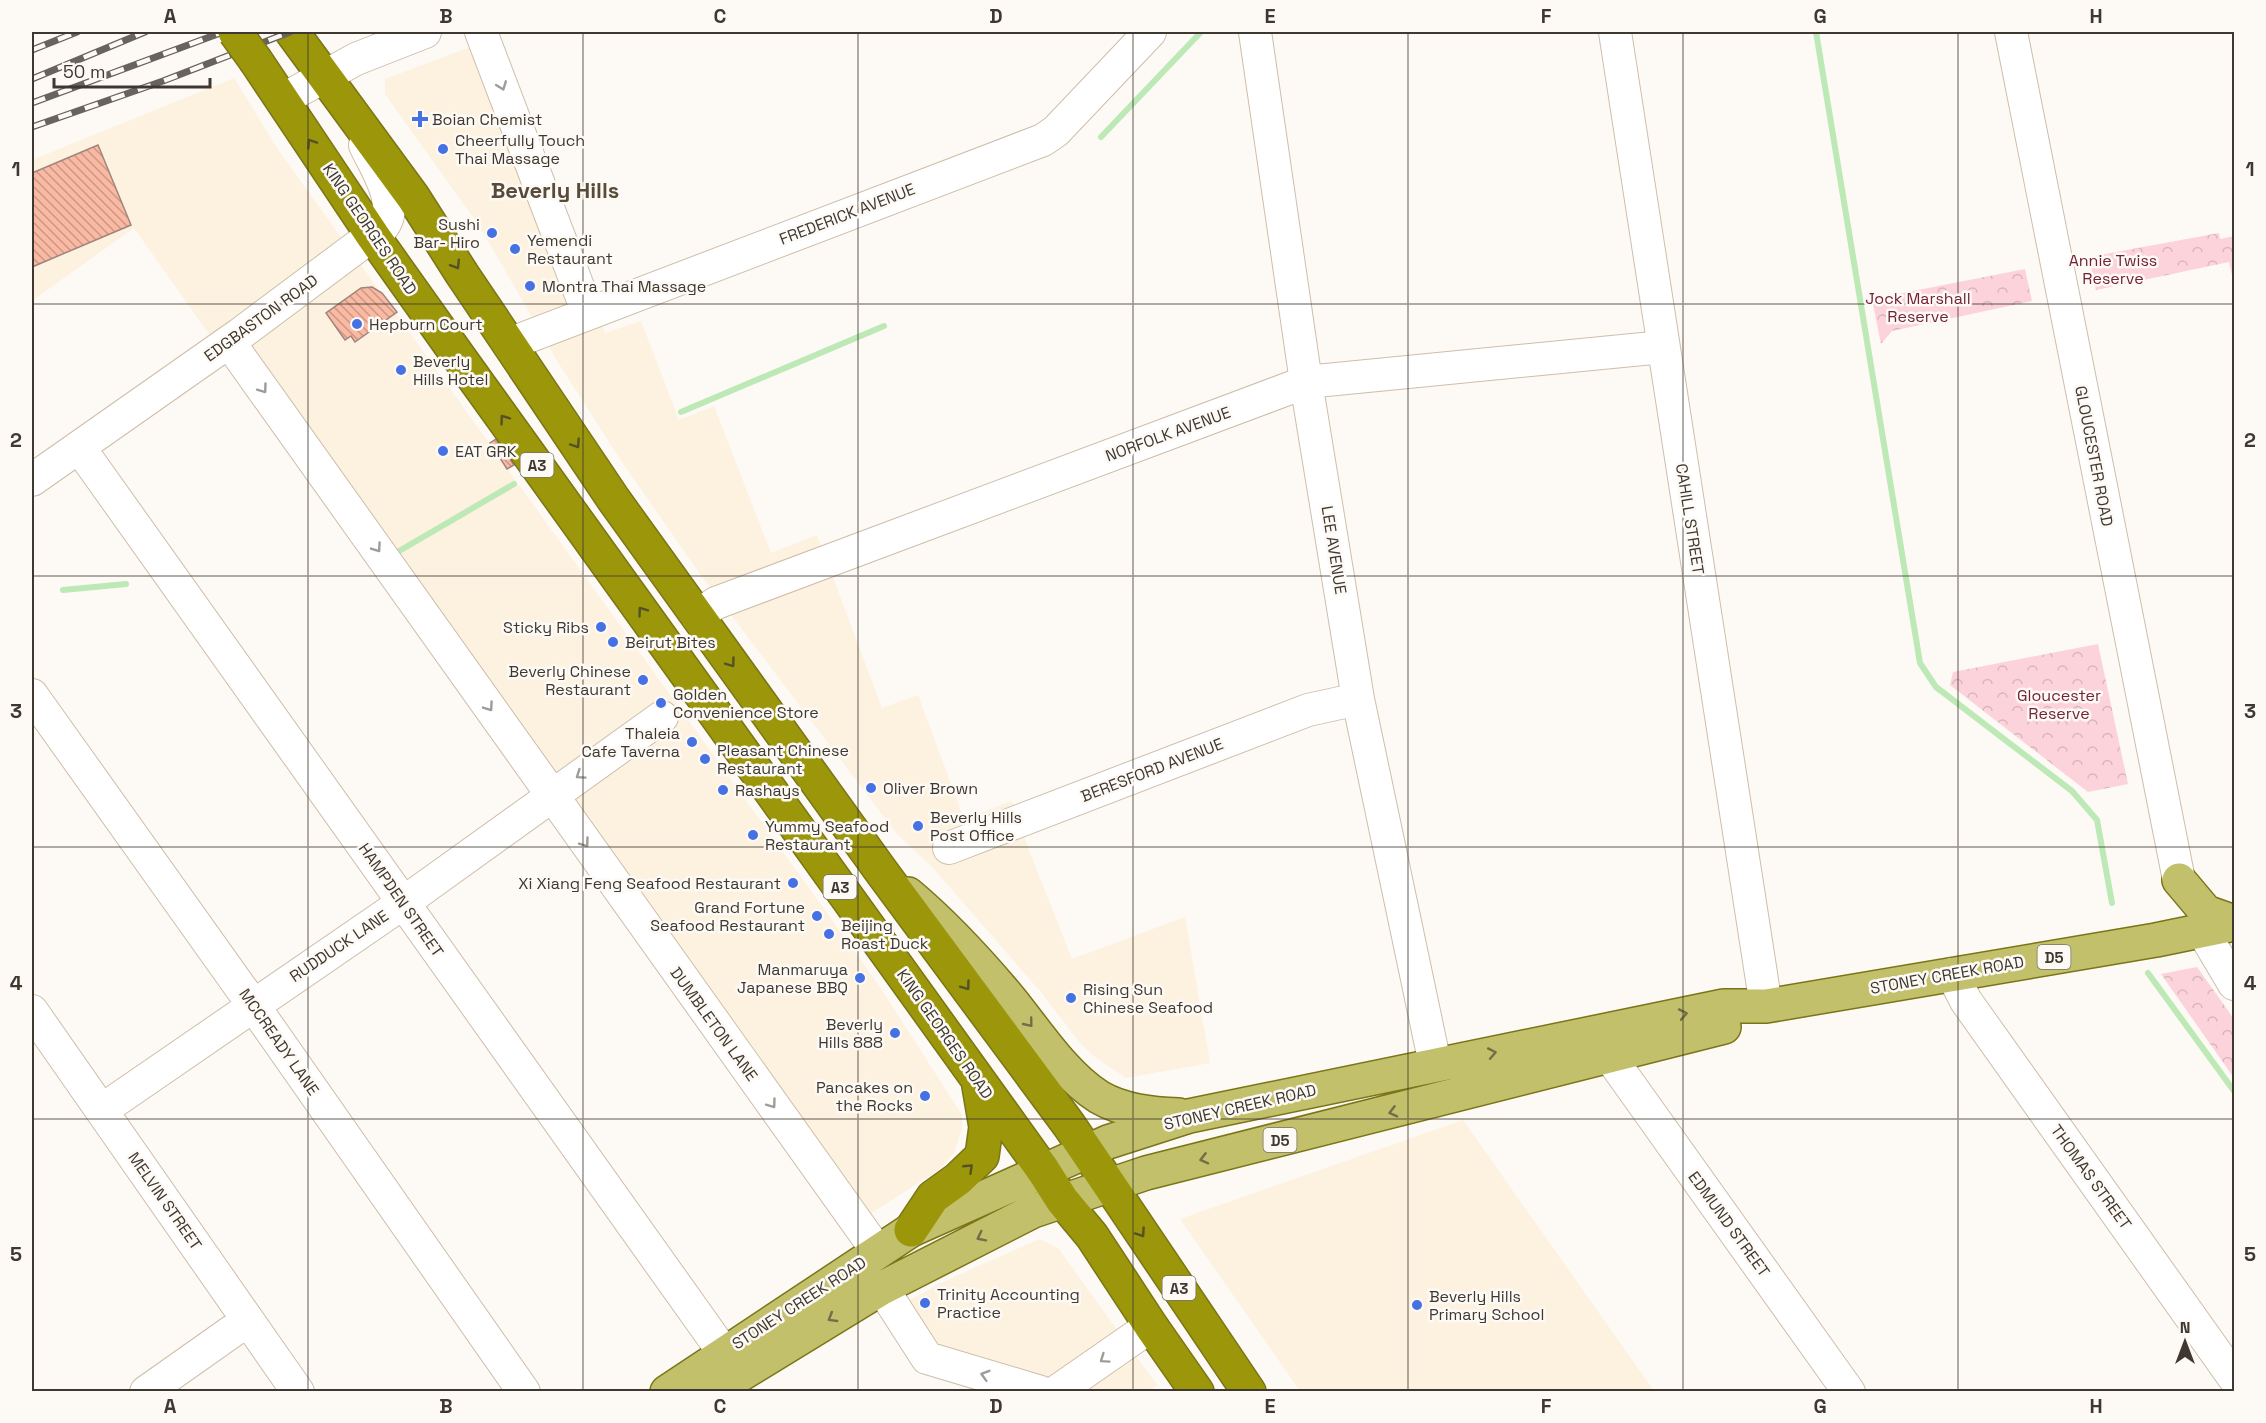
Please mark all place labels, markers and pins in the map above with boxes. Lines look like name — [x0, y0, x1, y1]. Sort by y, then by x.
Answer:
place label: Boian Chemist — [432, 109, 542, 130]
marker: Boian Chemist — [413, 112, 427, 126]
place label: Cheerfully Touch Thai Massage — [455, 130, 585, 169]
marker: Cheerfully Touch Thai Massage — [436, 142, 450, 156]
place label: Sushi Bar- Hiro — [414, 214, 480, 253]
marker: Sushi Bar- Hiro — [485, 226, 499, 240]
place label: Yemendi Restaurant — [527, 230, 613, 269]
marker: Yemendi Restaurant — [508, 242, 522, 256]
place label: Montra Thai Massage — [542, 276, 706, 297]
marker: Montra Thai Massage — [523, 279, 537, 293]
place label: Hepburn Court — [369, 314, 483, 335]
marker: Hepburn Court — [350, 317, 364, 331]
place label: Beverly Hills Hotel — [413, 351, 488, 390]
marker: Beverly Hills Hotel — [394, 363, 408, 377]
place label: EAT GRK — [455, 441, 517, 462]
marker: EAT GRK — [436, 444, 450, 458]
place label: Sticky Ribs — [503, 617, 589, 638]
marker: Sticky Ribs — [594, 620, 608, 634]
place label: Beirut Bites — [625, 632, 716, 653]
marker: Beirut Bites — [606, 635, 620, 649]
place label: Beverly Chinese Restaurant — [508, 661, 631, 700]
marker: Beverly Chinese Restaurant — [636, 673, 650, 687]
place label: Golden Convenience Store — [673, 684, 819, 723]
marker: Golden Convenience Store — [654, 696, 668, 710]
place label: Thaleia Cafe Taverna — [582, 723, 680, 762]
marker: Thaleia Cafe Taverna — [685, 735, 699, 749]
place label: Pleasant Chinese Restaurant — [717, 740, 849, 779]
marker: Pleasant Chinese Restaurant — [698, 752, 712, 766]
place label: Oliver Brown — [883, 778, 978, 799]
place label: Rashays — [735, 780, 800, 801]
marker: Oliver Brown — [864, 781, 878, 795]
marker: Rashays — [716, 783, 730, 797]
place label: Beverly Hills Post Office — [930, 807, 1022, 846]
place label: Yummy Seafood Restaurant — [765, 816, 889, 855]
marker: Beverly Hills Post Office — [911, 819, 925, 833]
marker: Yummy Seafood Restaurant — [746, 828, 760, 842]
place label: Xi Xiang Feng Seafood Restaurant — [518, 873, 781, 894]
marker: Xi Xiang Feng Seafood Restaurant — [786, 876, 800, 890]
place label: Grand Fortune Seafood Restaurant — [650, 897, 805, 936]
marker: Grand Fortune Seafood Restaurant — [810, 909, 824, 923]
place label: Beijing Roast Duck — [841, 915, 929, 954]
marker: Beijing Roast Duck — [822, 927, 836, 941]
place label: Manmaruya Japanese BBQ — [737, 959, 848, 998]
marker: Manmaruya Japanese BBQ — [853, 971, 867, 985]
place label: Rising Sun Chinese Seafood — [1083, 979, 1213, 1018]
marker: Rising Sun Chinese Seafood — [1064, 991, 1078, 1005]
place label: Beverly Hills 888 — [818, 1014, 883, 1053]
marker: Beverly Hills 888 — [888, 1026, 902, 1040]
place label: Pancakes on the Rocks — [816, 1077, 913, 1116]
marker: Pancakes on the Rocks — [918, 1089, 932, 1103]
place label: Trinity Accounting Practice — [937, 1284, 1080, 1323]
place label: Beverly Hills Primary School — [1429, 1286, 1544, 1325]
marker: Trinity Accounting Practice — [918, 1296, 932, 1310]
marker: Beverly Hills Primary School — [1410, 1298, 1424, 1312]

